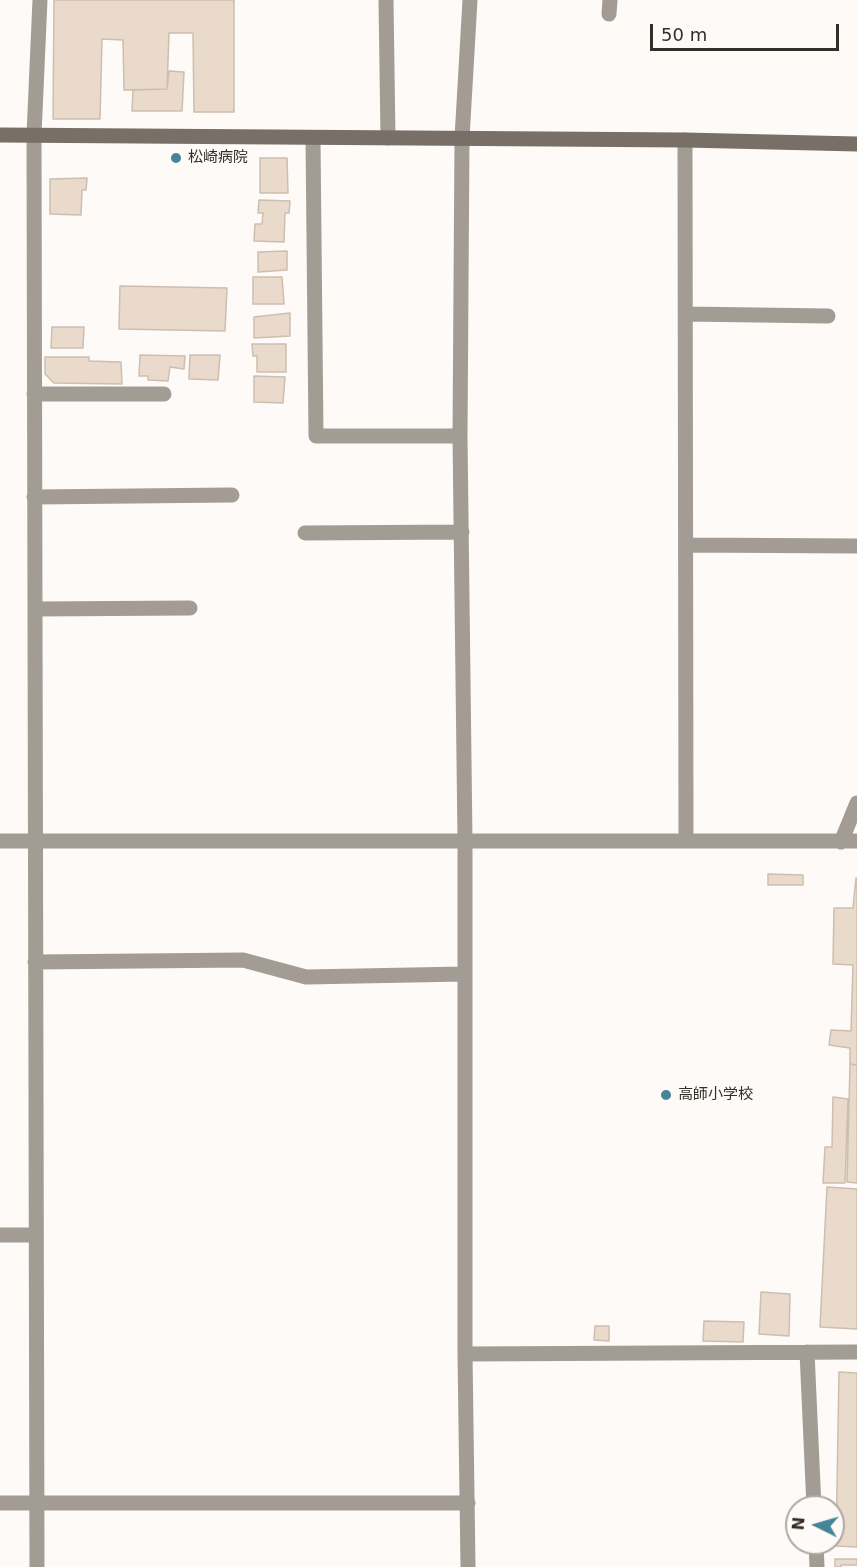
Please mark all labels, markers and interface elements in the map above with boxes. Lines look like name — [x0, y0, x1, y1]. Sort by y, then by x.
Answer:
scale bar — [653, 12, 842, 50]
text: 50 m — [661, 24, 707, 45]
place label: 松崎病院 — [188, 149, 248, 167]
marker: 松崎病院 — [169, 151, 183, 165]
place label: 高師小学校 — [678, 1086, 753, 1104]
marker: 高師小学校 — [659, 1088, 673, 1102]
north arrow — [785, 1495, 845, 1555]
text: N — [789, 1516, 809, 1531]

